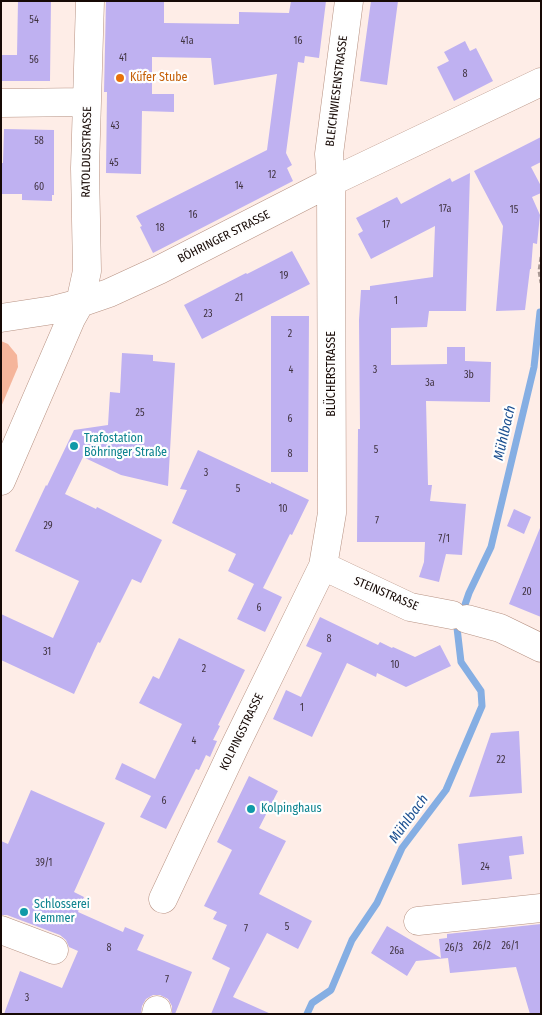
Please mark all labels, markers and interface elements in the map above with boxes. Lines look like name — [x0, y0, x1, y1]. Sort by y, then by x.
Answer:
house number: 54 — [29, 14, 39, 26]
house number: 41a — [180, 35, 194, 47]
house number: 16 — [294, 35, 302, 47]
street label: BLEICHWIESENSTRASSE — [323, 35, 351, 147]
house number: 41 — [119, 52, 127, 64]
house number: 56 — [29, 54, 39, 66]
house number: 8 — [463, 68, 467, 80]
place label: Küfer Stube — [130, 71, 187, 85]
marker: Küfer Stube — [114, 72, 126, 84]
street label: RATOLDUSSTRASSE — [79, 106, 95, 198]
house number: 43 — [110, 120, 120, 132]
house number: 58 — [34, 135, 44, 147]
house number: 45 — [109, 157, 119, 169]
house number: 12 — [268, 169, 276, 181]
house number: 14 — [235, 180, 243, 192]
house number: 60 — [34, 181, 44, 193]
house number: 17a — [439, 203, 451, 215]
house number: 15 — [510, 204, 518, 216]
street label: BÖHRINGER STRASSE — [175, 208, 273, 266]
house number: 16 — [189, 209, 197, 221]
house number: 17 — [382, 219, 390, 231]
house number: 18 — [156, 222, 164, 234]
house number: 19 — [280, 270, 288, 282]
house number: 21 — [235, 292, 243, 304]
house number: 1 — [394, 295, 398, 307]
house number: 23 — [204, 308, 212, 320]
house number: 2 — [288, 328, 292, 340]
street label: BLÜCHERSTRASSE — [325, 331, 339, 417]
house number: 4 — [289, 364, 293, 376]
house number: 3 — [373, 364, 377, 376]
house number: 3b — [464, 369, 474, 381]
house number: 3a — [425, 377, 435, 389]
water label: Mühlbach — [491, 404, 519, 462]
house number: 25 — [136, 407, 144, 419]
house number: 6 — [288, 413, 292, 425]
place label: Trafostation Böhringer Straße — [84, 432, 167, 460]
marker: Trafostation Böhringer Straße — [68, 440, 80, 452]
house number: 5 — [374, 444, 378, 456]
house number: 8 — [288, 448, 292, 460]
house number: 3 — [204, 467, 208, 479]
house number: 5 — [236, 483, 240, 495]
house number: 10 — [278, 503, 288, 515]
house number: 7 — [375, 515, 379, 527]
house number: 29 — [43, 520, 53, 532]
house number: 7/1 — [438, 533, 450, 545]
street label: STEINSTRASSE — [352, 574, 420, 614]
house number: 20 — [522, 586, 532, 598]
house number: 6 — [257, 602, 261, 614]
house number: 8 — [327, 633, 331, 645]
house number: 31 — [43, 646, 51, 658]
house number: 10 — [390, 659, 400, 671]
house number: 2 — [202, 663, 206, 675]
street label: KOLPINGSTRASSE — [217, 691, 267, 773]
house number: 1 — [300, 702, 304, 714]
house number: 4 — [192, 735, 196, 747]
house number: 22 — [497, 754, 505, 766]
water label: Mühlbach — [386, 791, 432, 847]
house number: 6 — [162, 795, 166, 807]
place label: Kolpinghaus — [261, 802, 322, 816]
marker: Kolpinghaus — [245, 803, 257, 815]
house number: 39/1 — [36, 857, 52, 869]
house number: 24 — [480, 861, 490, 873]
place label: Schlosserei Kemmer — [34, 898, 90, 926]
marker: Schlosserei Kemmer — [18, 906, 30, 918]
house number: 5 — [285, 921, 289, 933]
house number: 7 — [244, 923, 248, 935]
house number: 26/2 — [473, 940, 491, 952]
house number: 26/1 — [501, 940, 519, 952]
house number: 8 — [107, 942, 111, 954]
house number: 26/3 — [445, 942, 463, 954]
house number: 26a — [390, 945, 404, 957]
house number: 7 — [165, 974, 169, 986]
house number: 3 — [25, 992, 29, 1004]

